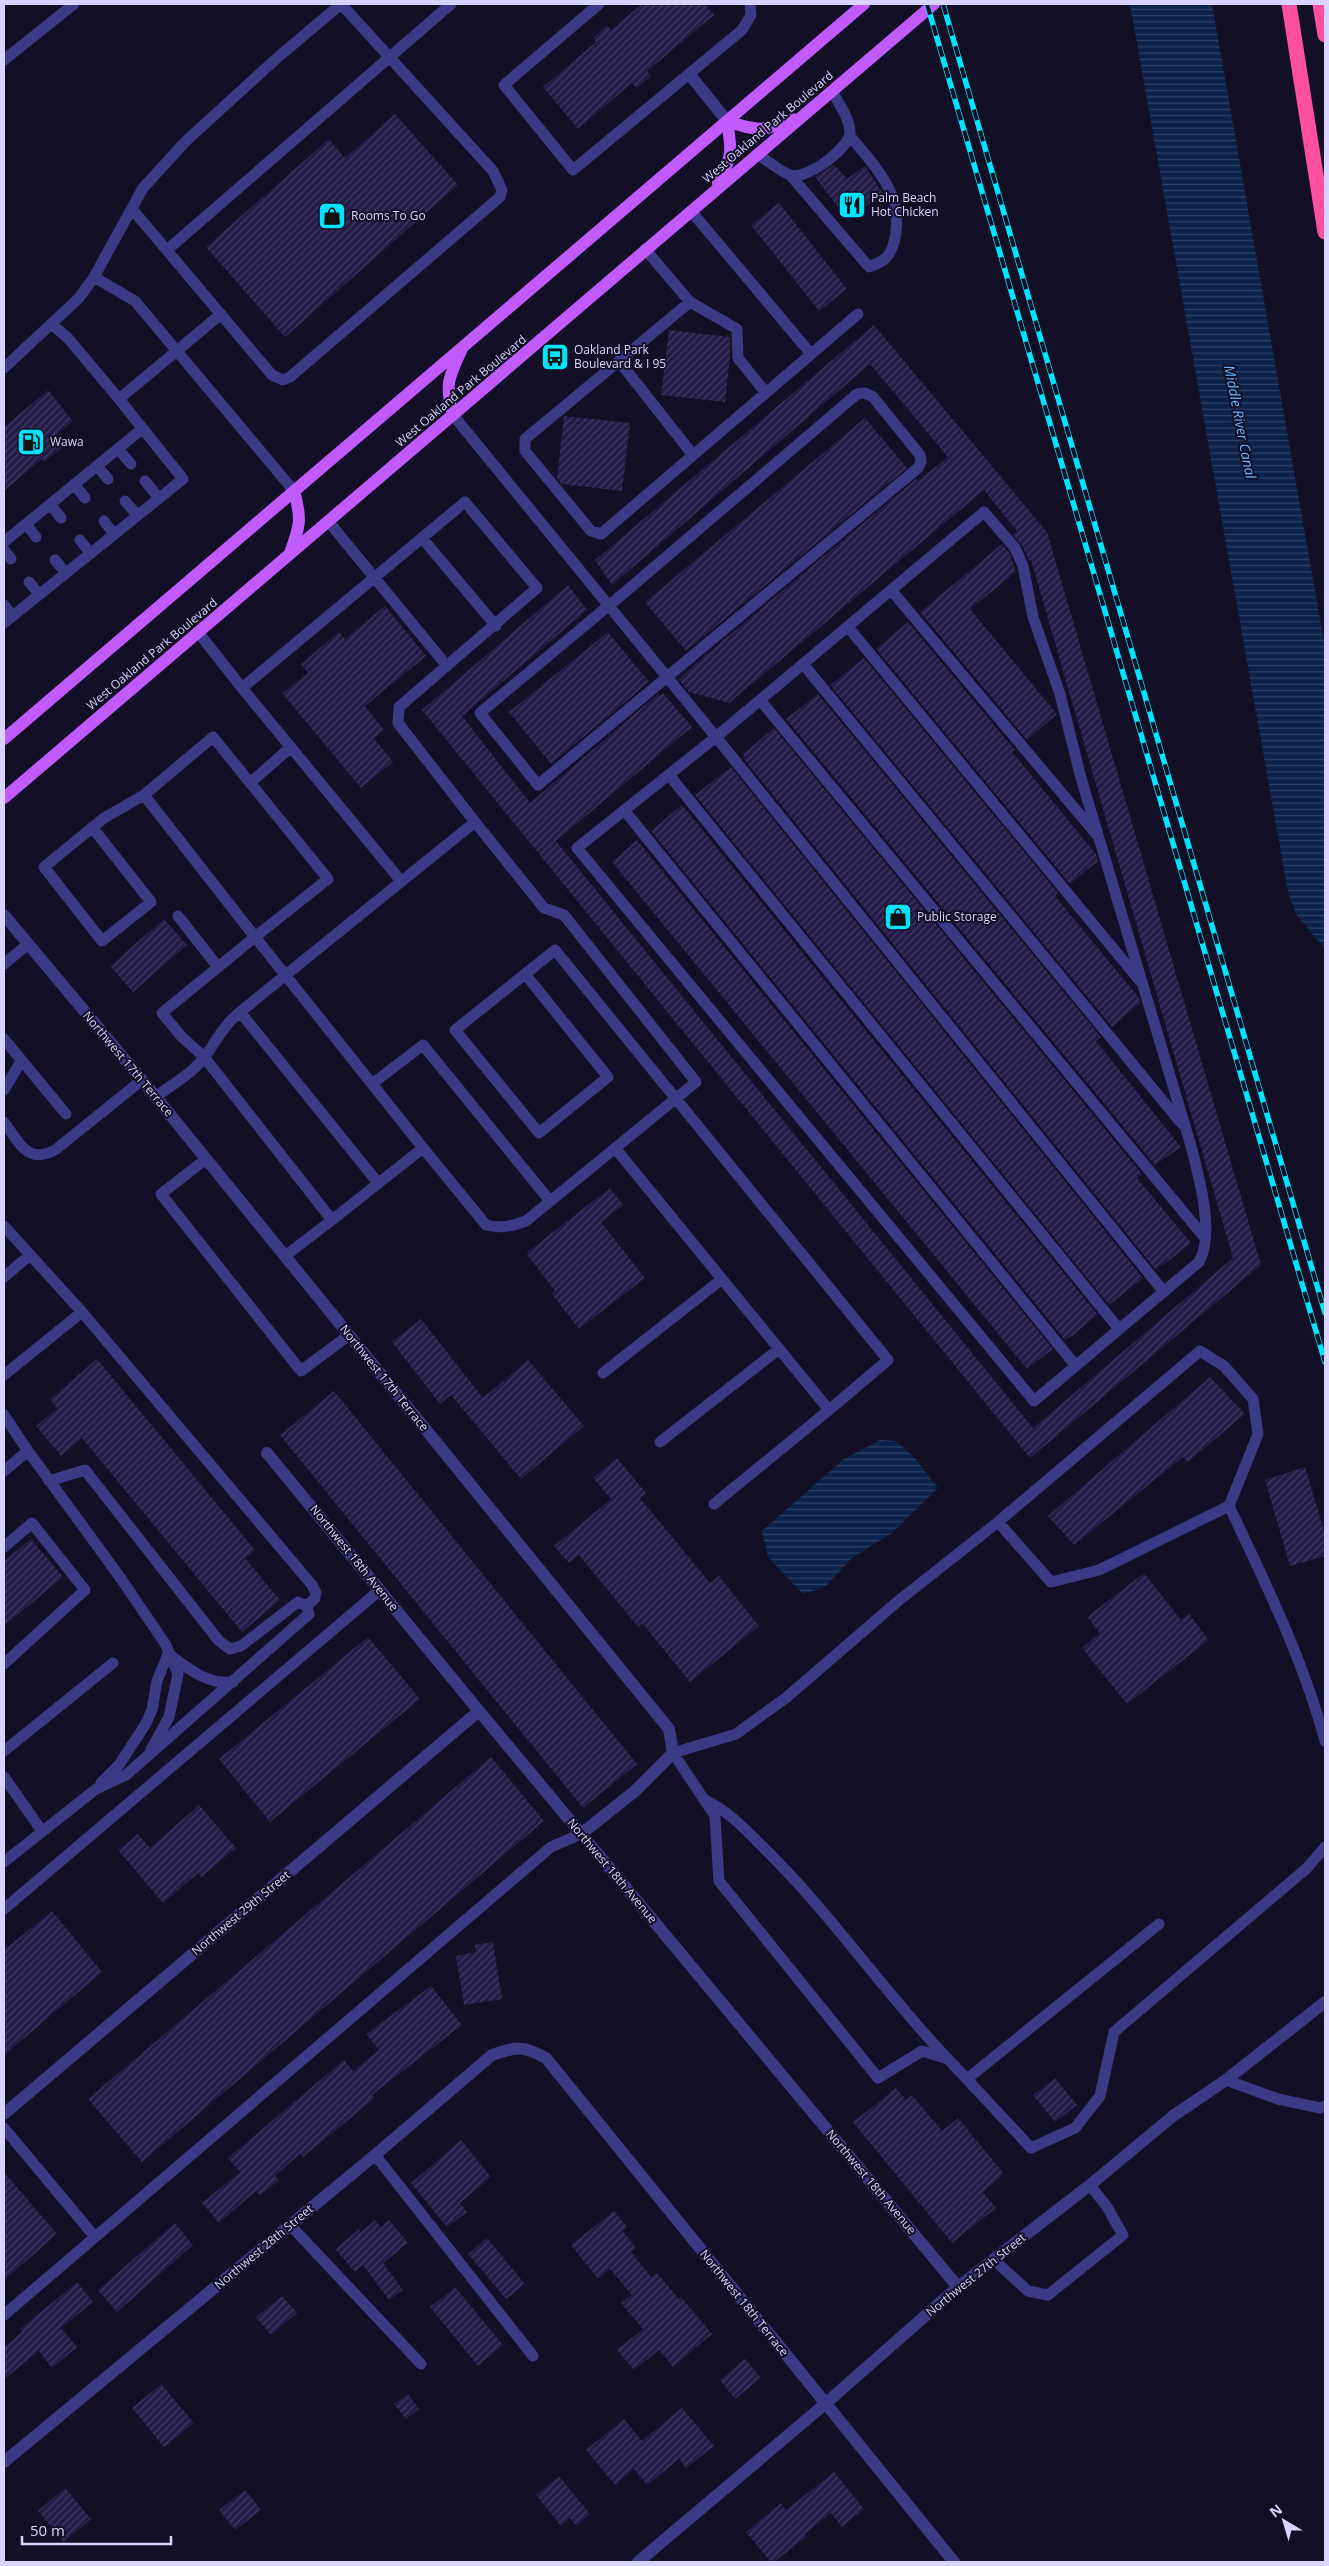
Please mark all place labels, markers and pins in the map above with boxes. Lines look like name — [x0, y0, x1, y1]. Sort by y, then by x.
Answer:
place label: Palm Beach Hot Chicken — [871, 189, 939, 220]
restaurant icon: Palm Beach Hot Chicken — [837, 190, 867, 220]
shop icon: Rooms To Go — [317, 201, 347, 231]
place label: Rooms To Go — [351, 207, 426, 224]
place label: Oakland Park Boulevard & I 95 — [574, 341, 666, 372]
bus stop icon: Oakland Park Boulevard & I 95 — [540, 342, 570, 372]
fuel station icon: Wawa — [16, 427, 46, 457]
place label: Wawa — [50, 433, 84, 450]
shop icon: Public Storage — [883, 902, 913, 932]
place label: Public Storage — [917, 908, 997, 925]

